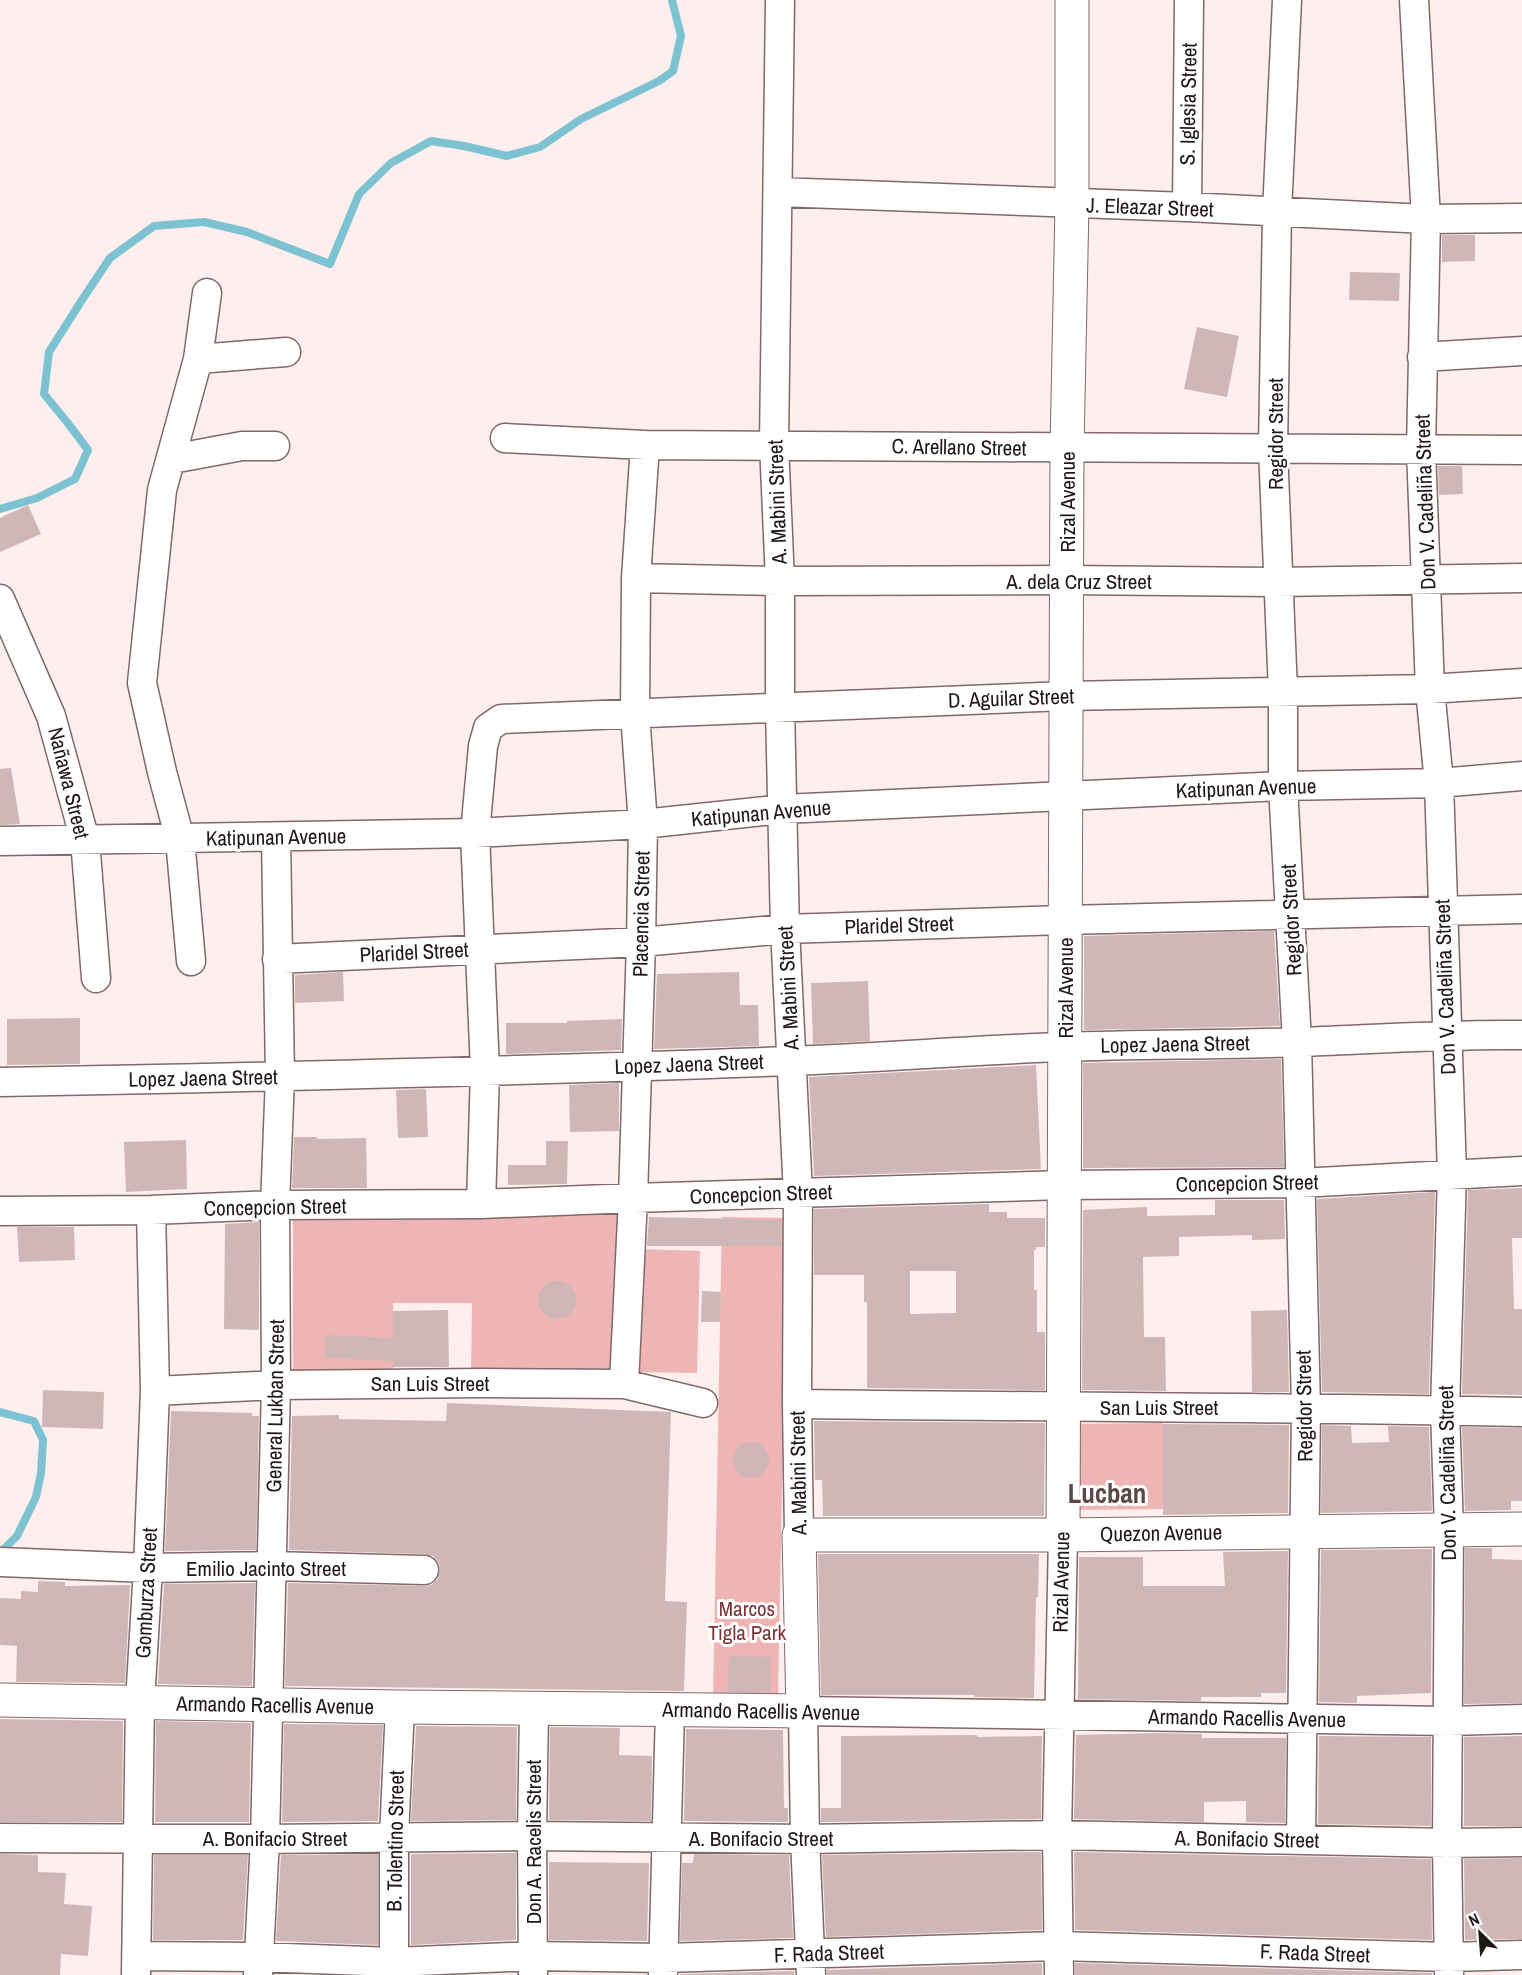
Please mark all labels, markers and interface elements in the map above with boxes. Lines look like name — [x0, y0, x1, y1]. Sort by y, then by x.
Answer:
street label: S. Iglesia Street — [1172, 42, 1204, 166]
street label: J. Eleazar Street — [1086, 190, 1214, 224]
street label: Regidor Street — [1261, 378, 1290, 490]
street label: Don V. Cadeliña Street — [1407, 414, 1443, 590]
street label: C. Arellano Street — [891, 431, 1027, 463]
street label: A. Mabini Street — [760, 439, 794, 566]
street label: Rizal Avenue — [1053, 451, 1082, 553]
street label: A. dela Cruz Street — [1005, 567, 1152, 596]
street label: D. Aguilar Street — [947, 681, 1075, 715]
street label: Nañawa Street — [41, 724, 97, 842]
street label: Katipunan Avenue — [1175, 771, 1317, 805]
street label: Katipunan Avenue — [690, 792, 832, 834]
street label: Katipunan Avenue — [206, 821, 346, 853]
street label: Placencia Street — [625, 850, 657, 977]
street label: Regidor Street — [1274, 863, 1308, 977]
street label: Don V. Cadeliña Street — [1427, 899, 1463, 1075]
street label: Plaridel Street — [844, 909, 954, 941]
street label: A. Mabini Street — [770, 925, 806, 1052]
street label: Plaridel Street — [359, 935, 469, 969]
street label: Rizal Avenue — [1051, 937, 1080, 1039]
street label: Lopez Jaena Street — [1100, 1028, 1250, 1060]
street label: Lopez Jaena Street — [614, 1047, 764, 1081]
street label: Lopez Jaena Street — [128, 1062, 278, 1094]
street label: Concepcion Street — [1175, 1167, 1319, 1199]
street label: Concepcion Street — [689, 1177, 833, 1211]
street label: Concepcion Street — [203, 1191, 347, 1223]
street label: General Lukban Street — [259, 1319, 291, 1493]
street label: Regidor Street — [1289, 1350, 1319, 1462]
street label: San Luis Street — [371, 1369, 490, 1398]
street label: Don V. Cadeliña Street — [1431, 1385, 1463, 1561]
street label: San Luis Street — [1100, 1393, 1219, 1422]
street label: A. Mabini Street — [782, 1410, 814, 1536]
district label: Lucban — [1068, 1475, 1146, 1511]
street label: Quezon Avenue — [1100, 1517, 1222, 1549]
street label: Gomburza Street — [128, 1527, 164, 1659]
street label: Rizal Avenue — [1046, 1531, 1076, 1633]
street label: Emilio Jacinto Street — [186, 1554, 346, 1583]
park label: Marcos Tigla Park — [708, 1594, 786, 1647]
street label: Armando Racellis Avenue — [175, 1689, 374, 1721]
street label: Armando Racellis Avenue — [661, 1695, 860, 1727]
street label: Armando Racellis Avenue — [1147, 1702, 1346, 1734]
street label: Don A. Racelis Street — [519, 1759, 548, 1924]
street label: B. Tolentino Street — [379, 1770, 411, 1912]
street label: A. Bonifacio Street — [1173, 1823, 1320, 1855]
street label: A. Bonifacio Street — [202, 1824, 347, 1853]
street label: A. Bonifacio Street — [688, 1824, 833, 1853]
north arrow — [1450, 1903, 1510, 1963]
text: N — [1465, 1907, 1483, 1931]
street label: F. Rada Street — [773, 1937, 885, 1969]
street label: F. Rada Street — [1259, 1937, 1371, 1969]

